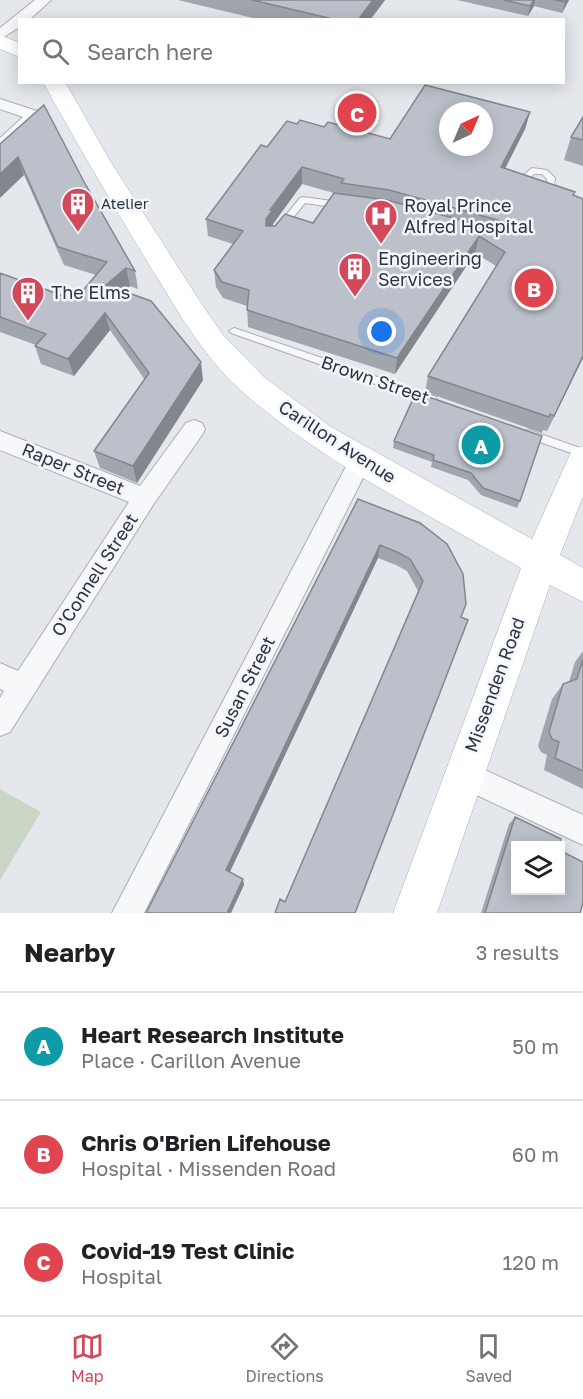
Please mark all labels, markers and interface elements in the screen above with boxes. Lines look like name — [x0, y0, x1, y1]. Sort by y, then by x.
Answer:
search box — [18, 18, 565, 84]
icon: search — [39, 35, 72, 68]
text: Search here — [87, 38, 213, 65]
pin: C — [338, 90, 376, 136]
north arrow — [439, 102, 493, 156]
building icon: Atelier — [60, 186, 96, 233]
place label: Atelier — [101, 194, 149, 212]
place label: Royal Prince Alfred Hospital — [404, 194, 534, 237]
hospital icon: Royal Prince Alfred Hospital — [363, 198, 399, 245]
place label: Engineering Services — [378, 247, 482, 290]
building icon: Engineering Services — [337, 251, 373, 298]
pin: B — [514, 266, 554, 310]
building icon: The Elms — [10, 275, 46, 322]
place label: The Elms — [51, 281, 130, 303]
your location — [367, 317, 396, 346]
street label: Brown Street — [318, 350, 432, 408]
street label: Carillon Avenue — [275, 395, 400, 487]
pin: A — [462, 422, 500, 468]
street label: Raper Street — [19, 438, 128, 499]
street label: O'Connell Street — [46, 509, 142, 640]
street label: Missenden Road — [459, 614, 529, 755]
street label: Susan Street — [209, 632, 279, 741]
map controls — [511, 841, 565, 895]
button: layers — [511, 841, 565, 895]
text: Nearby — [24, 937, 115, 968]
text: 3 results — [476, 940, 559, 964]
text: Heart Research Institute — [81, 1021, 344, 1048]
text: A — [36, 1034, 51, 1058]
text: 50 m — [512, 1034, 559, 1058]
text: Place · Carillon Avenue — [81, 1048, 301, 1072]
text: Chris O'Brien Lifehouse — [81, 1129, 331, 1156]
text: B — [36, 1142, 51, 1166]
text: 60 m — [512, 1142, 559, 1166]
text: Hospital · Missenden Road — [81, 1156, 336, 1180]
text: Covid-19 Test Clinic — [81, 1237, 294, 1264]
text: C — [36, 1250, 51, 1274]
text: 120 m — [503, 1250, 559, 1274]
text: Hospital — [81, 1264, 162, 1288]
tab: Map — [71, 1330, 104, 1386]
tab: Directions — [246, 1330, 324, 1386]
tab: Saved — [465, 1330, 512, 1386]

